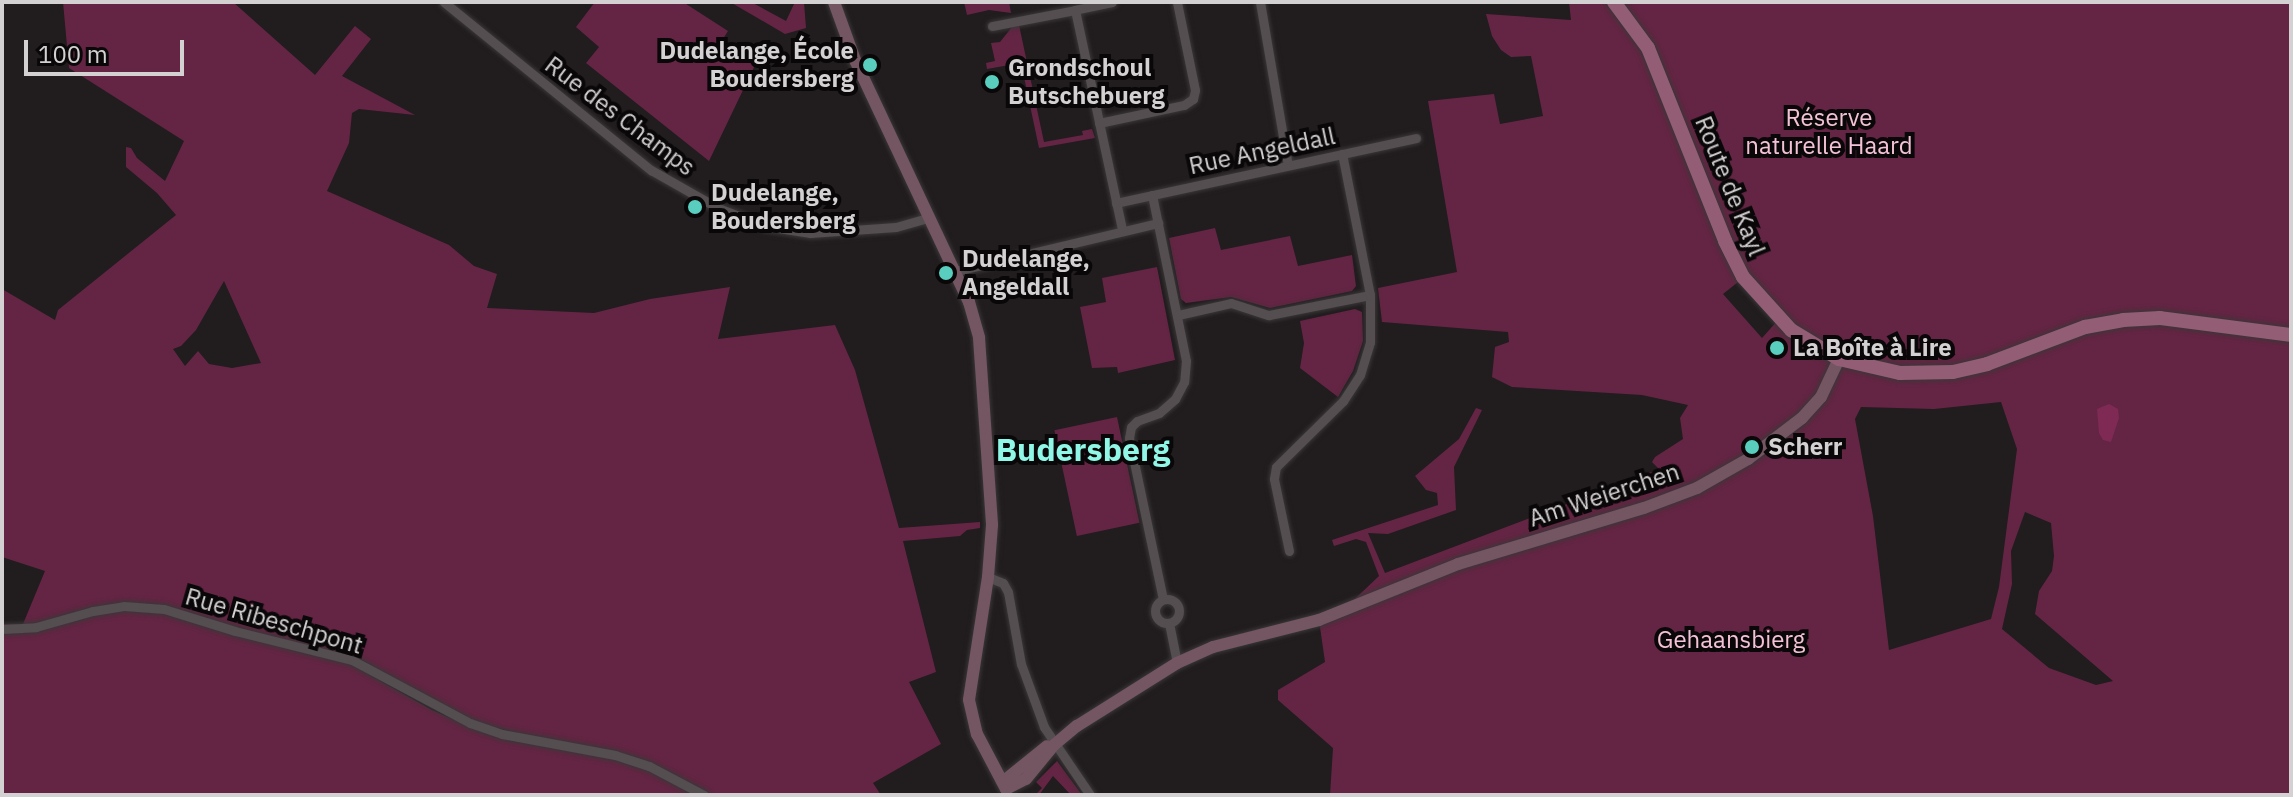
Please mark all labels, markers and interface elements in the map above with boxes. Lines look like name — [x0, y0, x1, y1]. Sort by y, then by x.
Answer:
scale bar — [28, 24, 188, 74]
place label: Dudelange, École Boudersberg — [659, 37, 854, 93]
text: 100 m — [38, 38, 108, 70]
street label: Rue des Champs — [539, 50, 701, 182]
place label: Grondschoul Butschebuerg — [1008, 54, 1165, 110]
marker: Dudelange, École Boudersberg — [861, 56, 879, 74]
marker: Grondschoul Butschebuerg — [983, 73, 1001, 91]
park label: Réserve naturelle Haard — [1745, 104, 1913, 160]
street label: Route de Kayl — [1689, 112, 1771, 260]
street label: Rue Angeldall — [1186, 121, 1338, 181]
place label: Dudelange, Boudersberg — [711, 179, 855, 235]
marker: Dudelange, Boudersberg — [686, 198, 704, 216]
place label: Dudelange, Angeldall — [962, 245, 1090, 301]
marker: Dudelange, Angeldall — [937, 264, 955, 282]
place label: La Boîte à Lire — [1793, 334, 1952, 362]
marker: La Boîte à Lire — [1768, 339, 1786, 357]
district label: Budersberg — [996, 430, 1170, 468]
place label: Scherr — [1768, 433, 1843, 461]
marker: Scherr — [1743, 438, 1761, 456]
street label: Am Weierchen — [1525, 457, 1683, 533]
street label: Rue Ribeschpont — [182, 582, 366, 660]
park label: Gehaansbierg — [1657, 626, 1805, 654]

